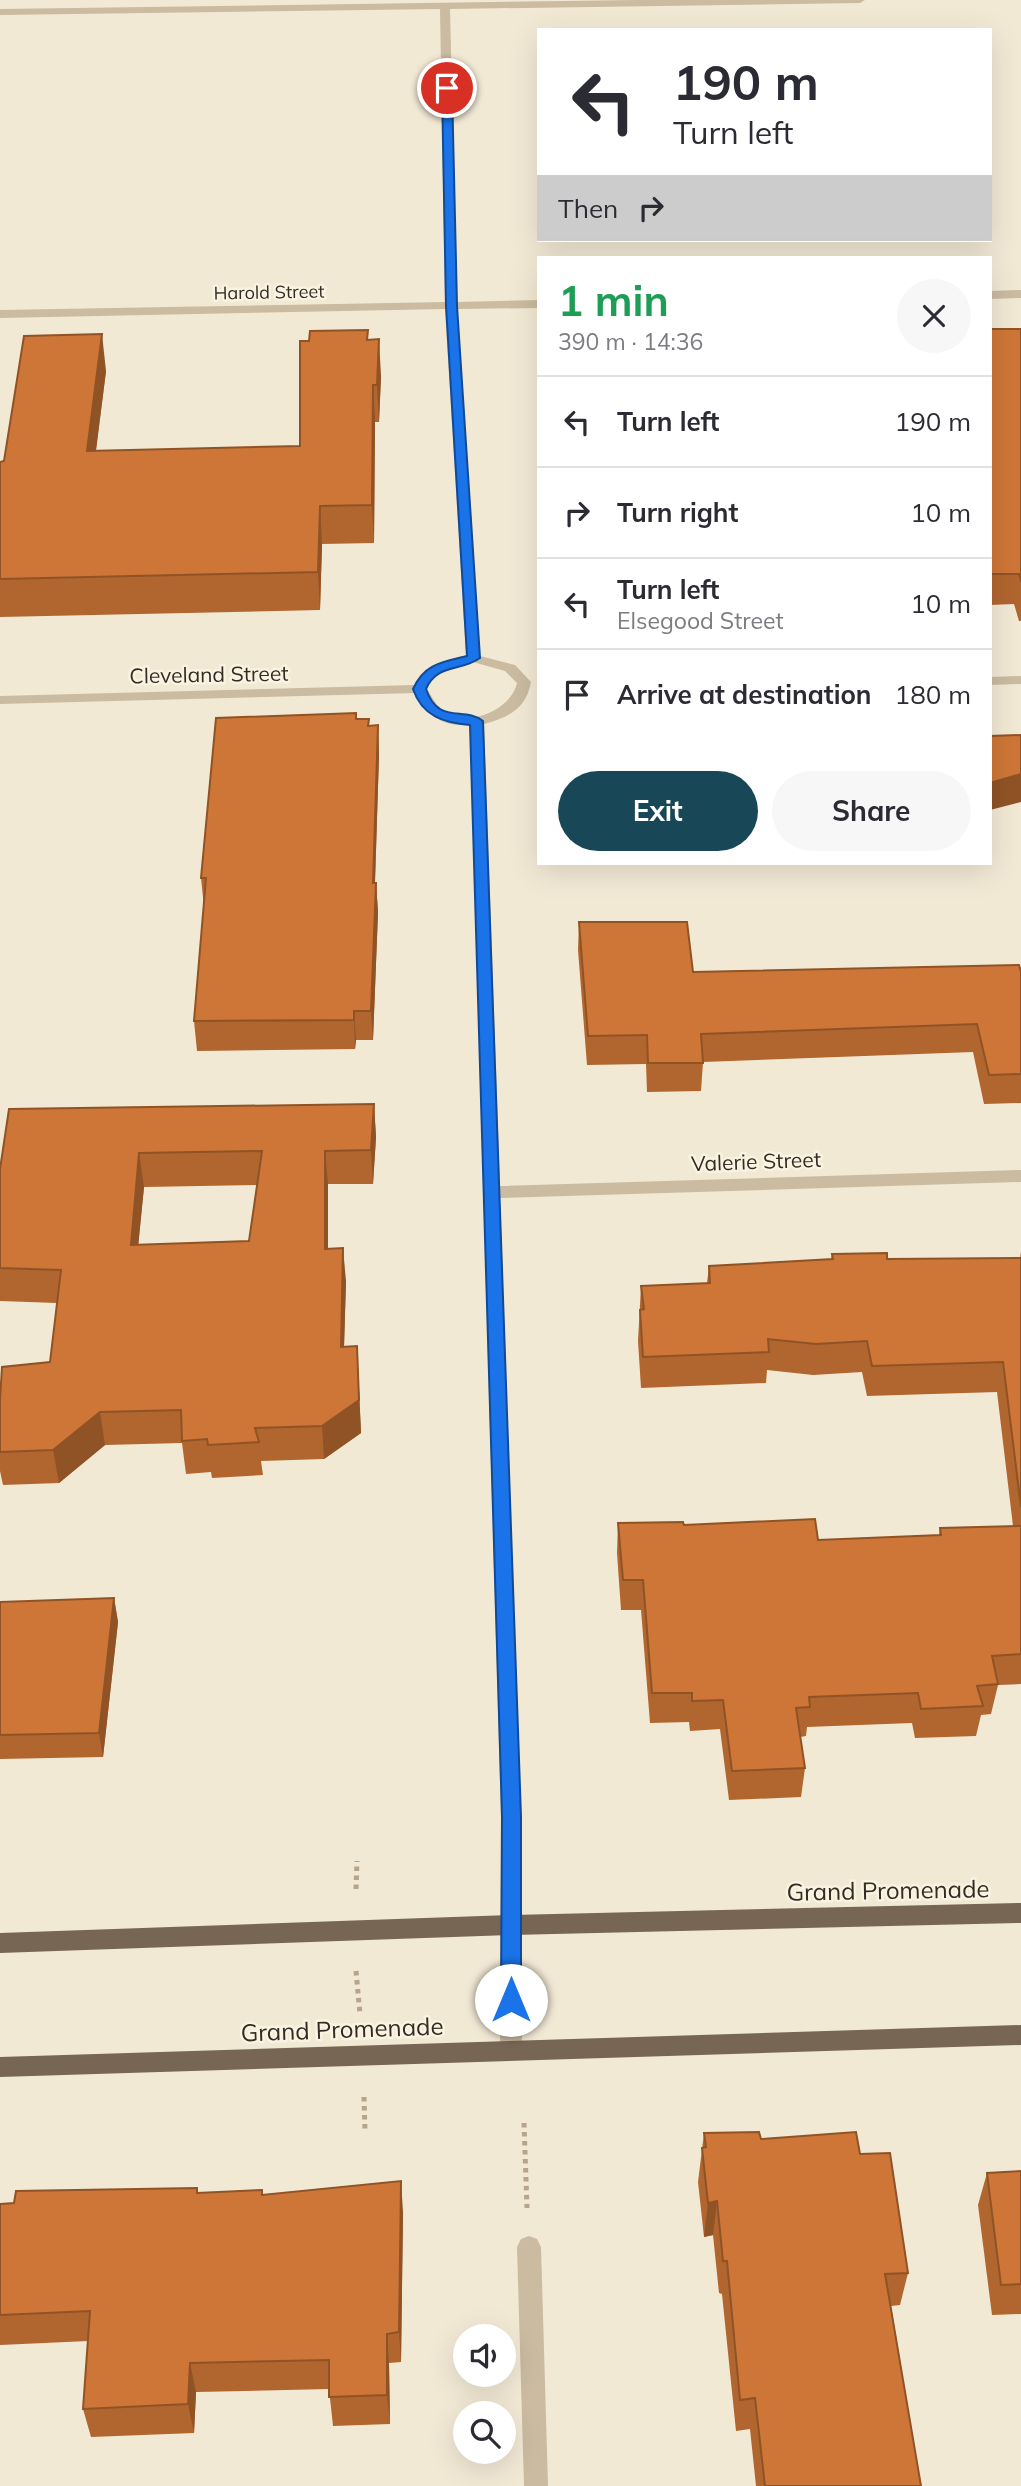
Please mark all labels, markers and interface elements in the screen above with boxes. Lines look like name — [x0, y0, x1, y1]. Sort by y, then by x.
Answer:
text: 190 m — [673, 51, 819, 112]
icon: left — [558, 56, 649, 147]
pin — [417, 58, 477, 118]
icon: arrive — [428, 69, 466, 107]
text: Turn left — [673, 112, 793, 152]
icon: right — [632, 189, 670, 227]
text: Then — [558, 192, 618, 225]
text: 1 min — [558, 274, 669, 327]
button: close — [897, 279, 971, 353]
street label: Harold Street — [213, 280, 325, 304]
text: 390 m · 14:36 — [558, 327, 703, 356]
icon: left — [558, 403, 596, 441]
text: Turn left — [617, 405, 719, 438]
text: 190 m — [895, 405, 971, 438]
icon: right — [558, 494, 596, 532]
text: Turn right — [617, 496, 738, 529]
text: 10 m — [910, 496, 971, 529]
text: Turn left — [617, 573, 719, 606]
icon: left — [558, 585, 596, 623]
text: 10 m — [910, 587, 971, 620]
text: Elsegood Street — [617, 606, 783, 635]
street label: Cleveland Street — [129, 660, 289, 688]
icon: arrive — [558, 676, 596, 714]
text: Arrive at destination — [617, 678, 872, 711]
text: 180 m — [895, 678, 971, 711]
button: Exit — [558, 771, 758, 851]
button: Share — [772, 771, 971, 851]
street label: Valerie Street — [691, 1146, 821, 1176]
street label: Grand Promenade — [786, 1873, 990, 1907]
position arrow — [474, 1963, 548, 2037]
street label: Grand Promenade — [240, 2010, 444, 2048]
map controls — [453, 2324, 516, 2464]
button: sound — [453, 2324, 516, 2387]
button: search — [453, 2401, 516, 2464]

